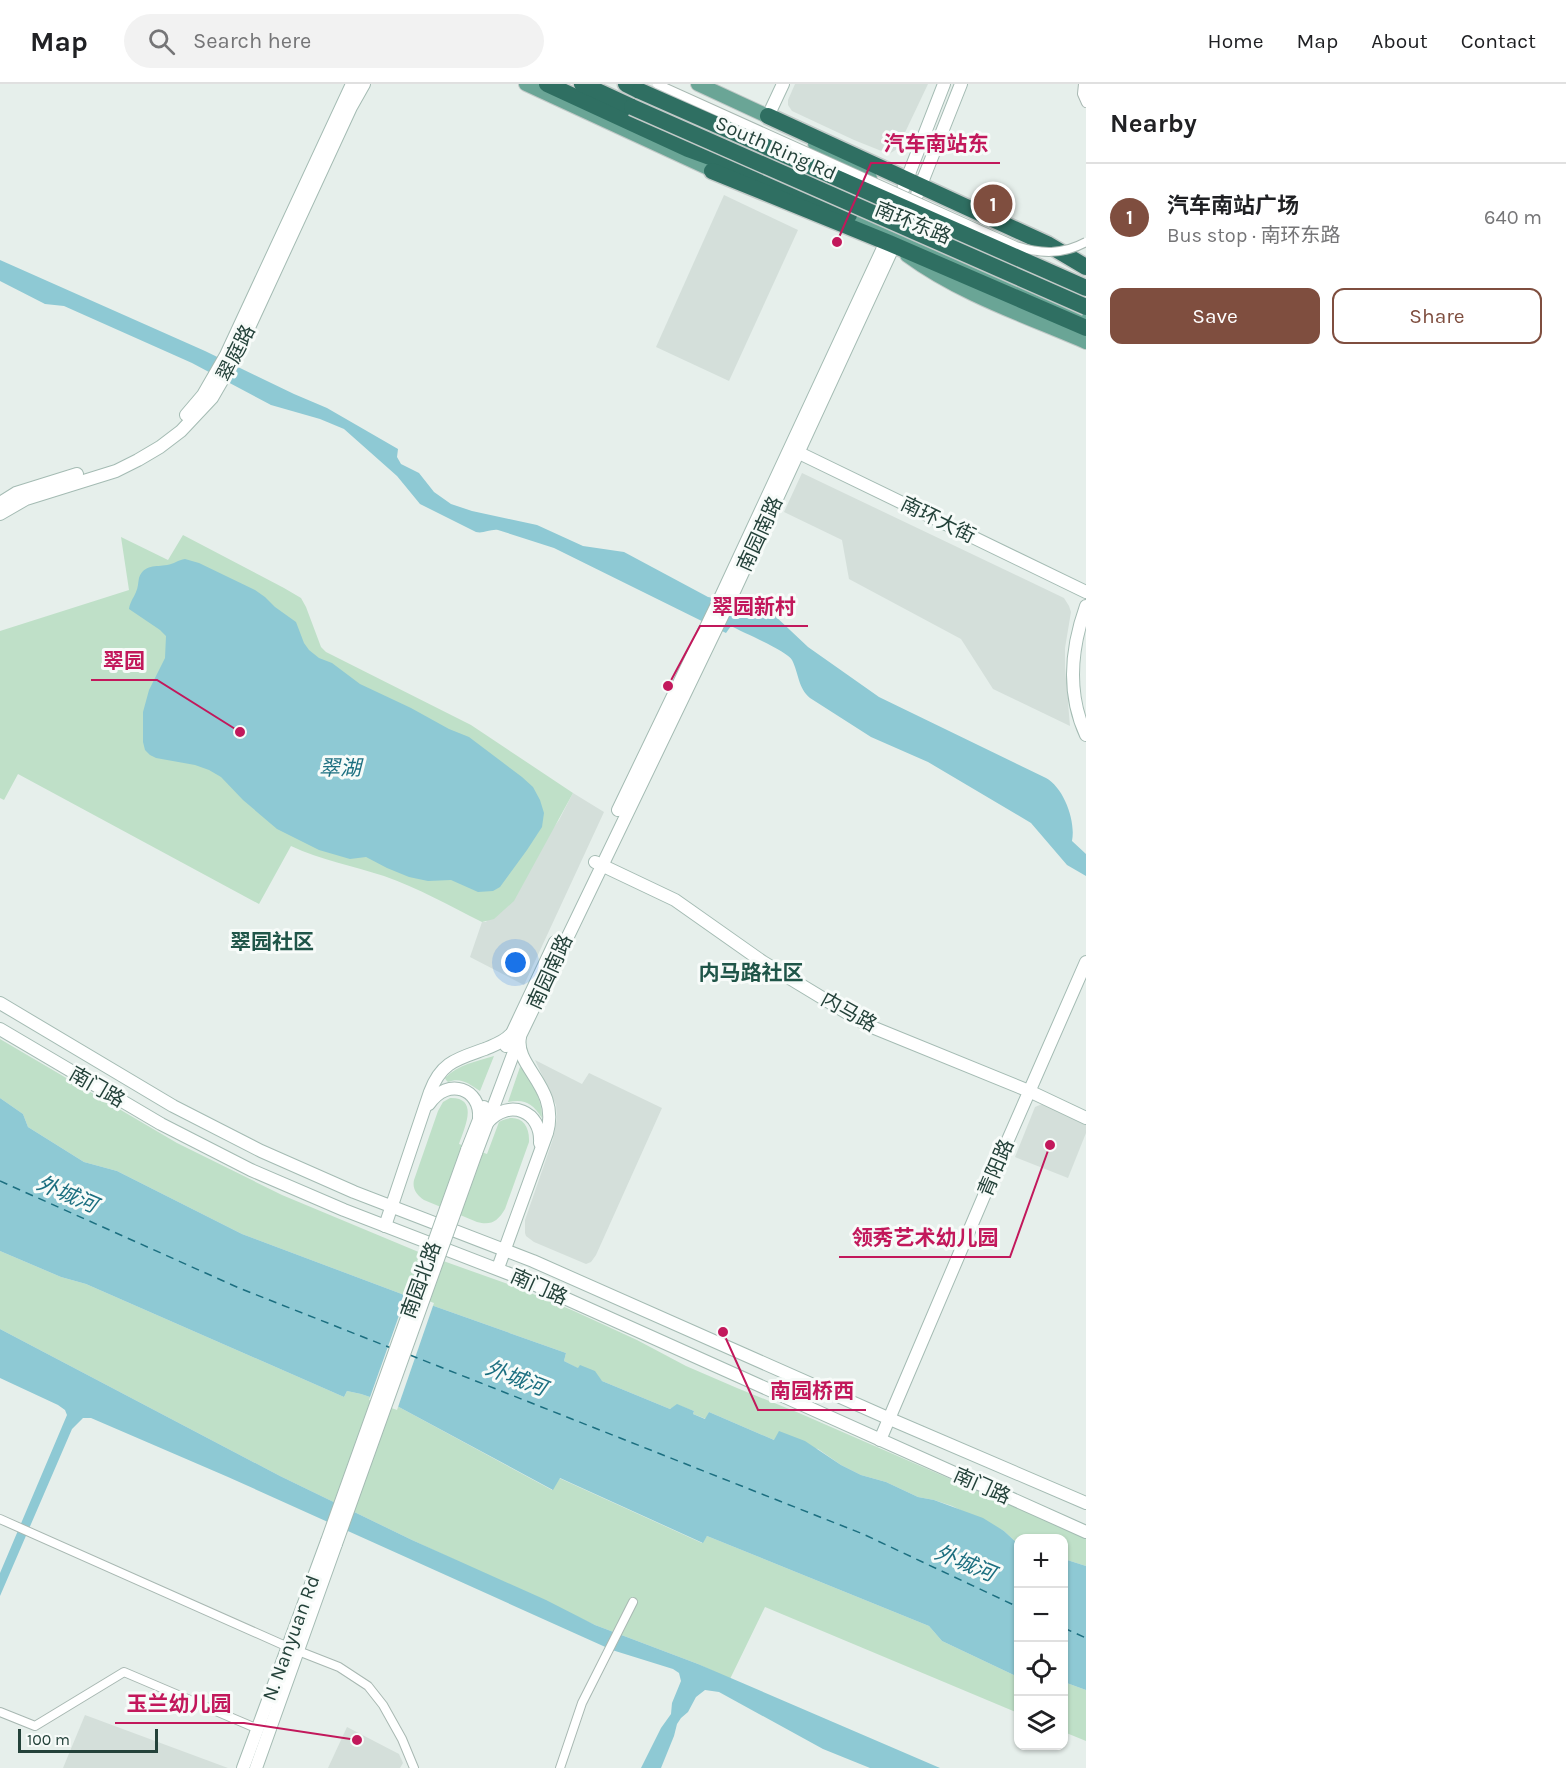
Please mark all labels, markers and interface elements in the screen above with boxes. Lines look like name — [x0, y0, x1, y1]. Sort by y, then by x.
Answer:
search box — [124, 14, 544, 68]
text: Map — [30, 25, 88, 58]
icon: search — [145, 25, 178, 58]
text: Search here — [193, 28, 311, 54]
text: Home — [1208, 29, 1264, 53]
text: Map — [1297, 29, 1338, 53]
text: About — [1371, 29, 1428, 53]
text: Contact — [1461, 29, 1536, 53]
text: Nearby — [1110, 108, 1197, 139]
street label: South Ring Rd — [712, 111, 840, 185]
callout: 汽车南站东 — [871, 124, 1000, 163]
text: 汽车南站东 — [884, 132, 989, 156]
pin: 1 — [974, 182, 1012, 226]
text: 汽车南站广场 — [1167, 193, 1299, 219]
street label: 南环东路 — [872, 197, 954, 249]
text: 1 — [1126, 206, 1133, 229]
text: 640 m — [1484, 206, 1542, 229]
text: Bus stop · 南环东路 — [1167, 224, 1341, 247]
button: Save — [1110, 288, 1320, 344]
button: Share — [1332, 288, 1542, 344]
street label: 翠庭路 — [212, 321, 260, 385]
street label: 南环大街 — [897, 492, 979, 548]
street label: 南园南路 — [733, 493, 787, 575]
callout: 翠园新村 — [700, 587, 808, 626]
text: 翠园新村 — [712, 595, 796, 619]
callout: 翠园 — [91, 641, 157, 680]
text: 翠园 — [103, 649, 145, 673]
water label: 翠湖 — [319, 756, 364, 780]
district label: 翠园社区 — [230, 930, 314, 954]
street label: 南园南路 — [523, 931, 577, 1013]
your location — [501, 948, 530, 977]
district label: 内马路社区 — [699, 961, 804, 985]
street label: 内马路 — [817, 987, 881, 1037]
street label: 南门路 — [65, 1062, 129, 1112]
street label: 青阳路 — [974, 1136, 1018, 1200]
water label: 外城河 — [33, 1171, 104, 1219]
callout: 领秀艺术幼儿园 — [839, 1218, 1010, 1257]
text: 领秀艺术幼儿园 — [852, 1226, 999, 1250]
street label: 南园北路 — [397, 1238, 445, 1322]
street label: 南门路 — [507, 1264, 571, 1310]
water label: 外城河 — [482, 1356, 553, 1402]
callout: 南园桥西 — [758, 1371, 866, 1410]
text: 南园桥西 — [770, 1379, 854, 1403]
street label: 南门路 — [950, 1463, 1014, 1509]
map controls — [1014, 1534, 1068, 1750]
button: + — [1014, 1534, 1068, 1588]
water label: 外城河 — [931, 1540, 1002, 1587]
street label: N. Nanyuan Rd — [258, 1572, 324, 1704]
button: − — [1014, 1588, 1068, 1642]
button: locate — [1014, 1642, 1068, 1696]
callout: 玉兰幼儿园 — [115, 1684, 244, 1723]
text: 玉兰幼儿园 — [127, 1692, 232, 1716]
button: layers — [1014, 1696, 1068, 1750]
scale bar — [18, 1726, 158, 1754]
text: 100 m — [27, 1730, 70, 1749]

